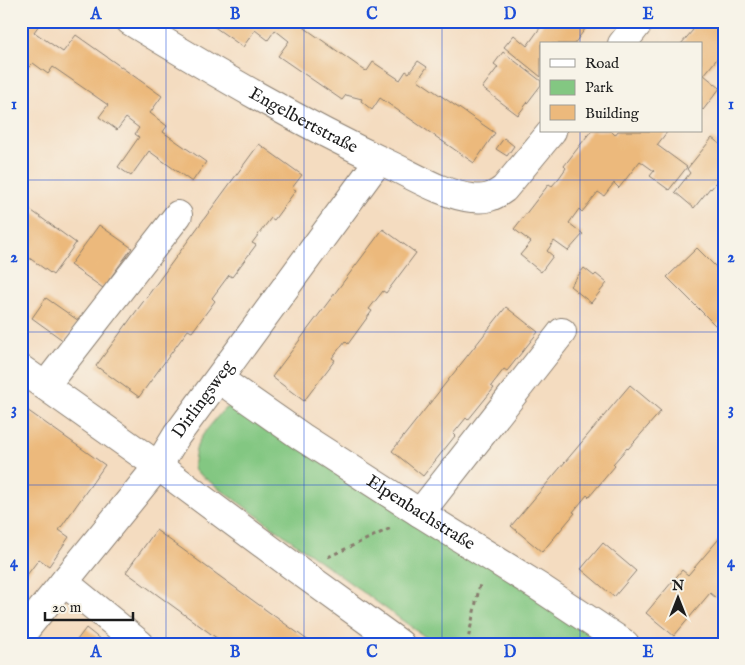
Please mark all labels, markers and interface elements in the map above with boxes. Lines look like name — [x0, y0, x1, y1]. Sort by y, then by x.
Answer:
text: A — [90, 5, 103, 25]
text: B — [230, 5, 241, 25]
text: C — [366, 5, 378, 25]
text: D — [504, 5, 517, 25]
text: E — [642, 5, 654, 25]
legend — [540, 42, 702, 132]
text: Road — [585, 54, 620, 73]
text: Park — [585, 78, 615, 97]
street label: Engelbertstraße — [245, 82, 362, 159]
text: 1 — [11, 95, 17, 115]
text: 1 — [728, 95, 734, 115]
text: Building — [585, 104, 640, 123]
text: 2 — [10, 248, 18, 268]
text: 2 — [727, 248, 735, 268]
street label: Dirlingsweg — [167, 356, 239, 443]
text: 3 — [11, 400, 17, 420]
text: 3 — [728, 400, 734, 420]
street label: Elpenbachstraße — [362, 470, 479, 556]
text: 4 — [10, 553, 19, 573]
text: 4 — [727, 553, 736, 573]
north arrow — [652, 572, 702, 622]
text: N — [671, 577, 684, 595]
scale bar — [45, 590, 132, 622]
text: 20 m — [52, 598, 82, 617]
text: A — [90, 643, 103, 663]
text: B — [230, 643, 241, 663]
text: C — [366, 643, 378, 663]
text: D — [504, 643, 517, 663]
text: E — [642, 643, 654, 663]

